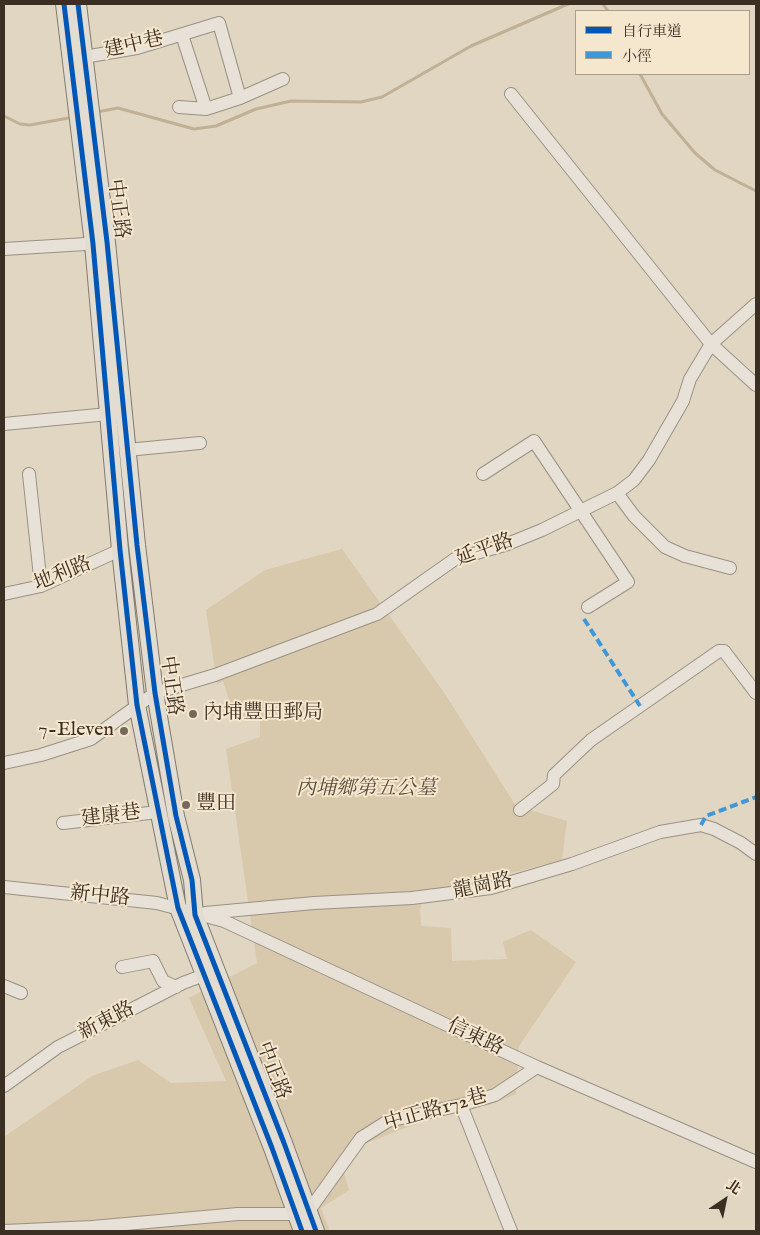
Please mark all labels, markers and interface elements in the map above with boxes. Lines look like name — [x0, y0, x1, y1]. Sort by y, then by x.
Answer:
legend — [575, 10, 750, 75]
text: 自行車道 — [622, 22, 682, 41]
street label: 建中巷 — [102, 28, 166, 64]
text: 小徑 — [622, 47, 652, 66]
street label: 中正路 — [101, 178, 133, 240]
street label: 延平路 — [453, 529, 517, 573]
street label: 地利路 — [31, 553, 95, 597]
street label: 中正路 — [154, 655, 186, 717]
place label: 內埔豐田郵局 — [203, 702, 323, 726]
marker: 內埔豐田郵局 — [187, 708, 199, 720]
place label: 7-Eleven — [38, 719, 114, 743]
marker: 7-Eleven — [118, 725, 130, 737]
park label: 內埔鄉第五公墓 — [296, 778, 436, 802]
place label: 豐田 — [196, 793, 236, 817]
marker: 豐田 — [180, 799, 192, 811]
street label: 建康巷 — [80, 801, 142, 833]
street label: 龍崗路 — [451, 869, 515, 905]
street label: 新中路 — [69, 882, 131, 912]
street label: 新東路 — [75, 998, 139, 1046]
street label: 信東路 — [443, 1014, 507, 1062]
street label: 中正路 — [250, 1039, 294, 1103]
street label: 中正路172巷 — [382, 1085, 490, 1137]
north arrow — [700, 1175, 750, 1225]
text: 北 — [723, 1176, 744, 1199]

